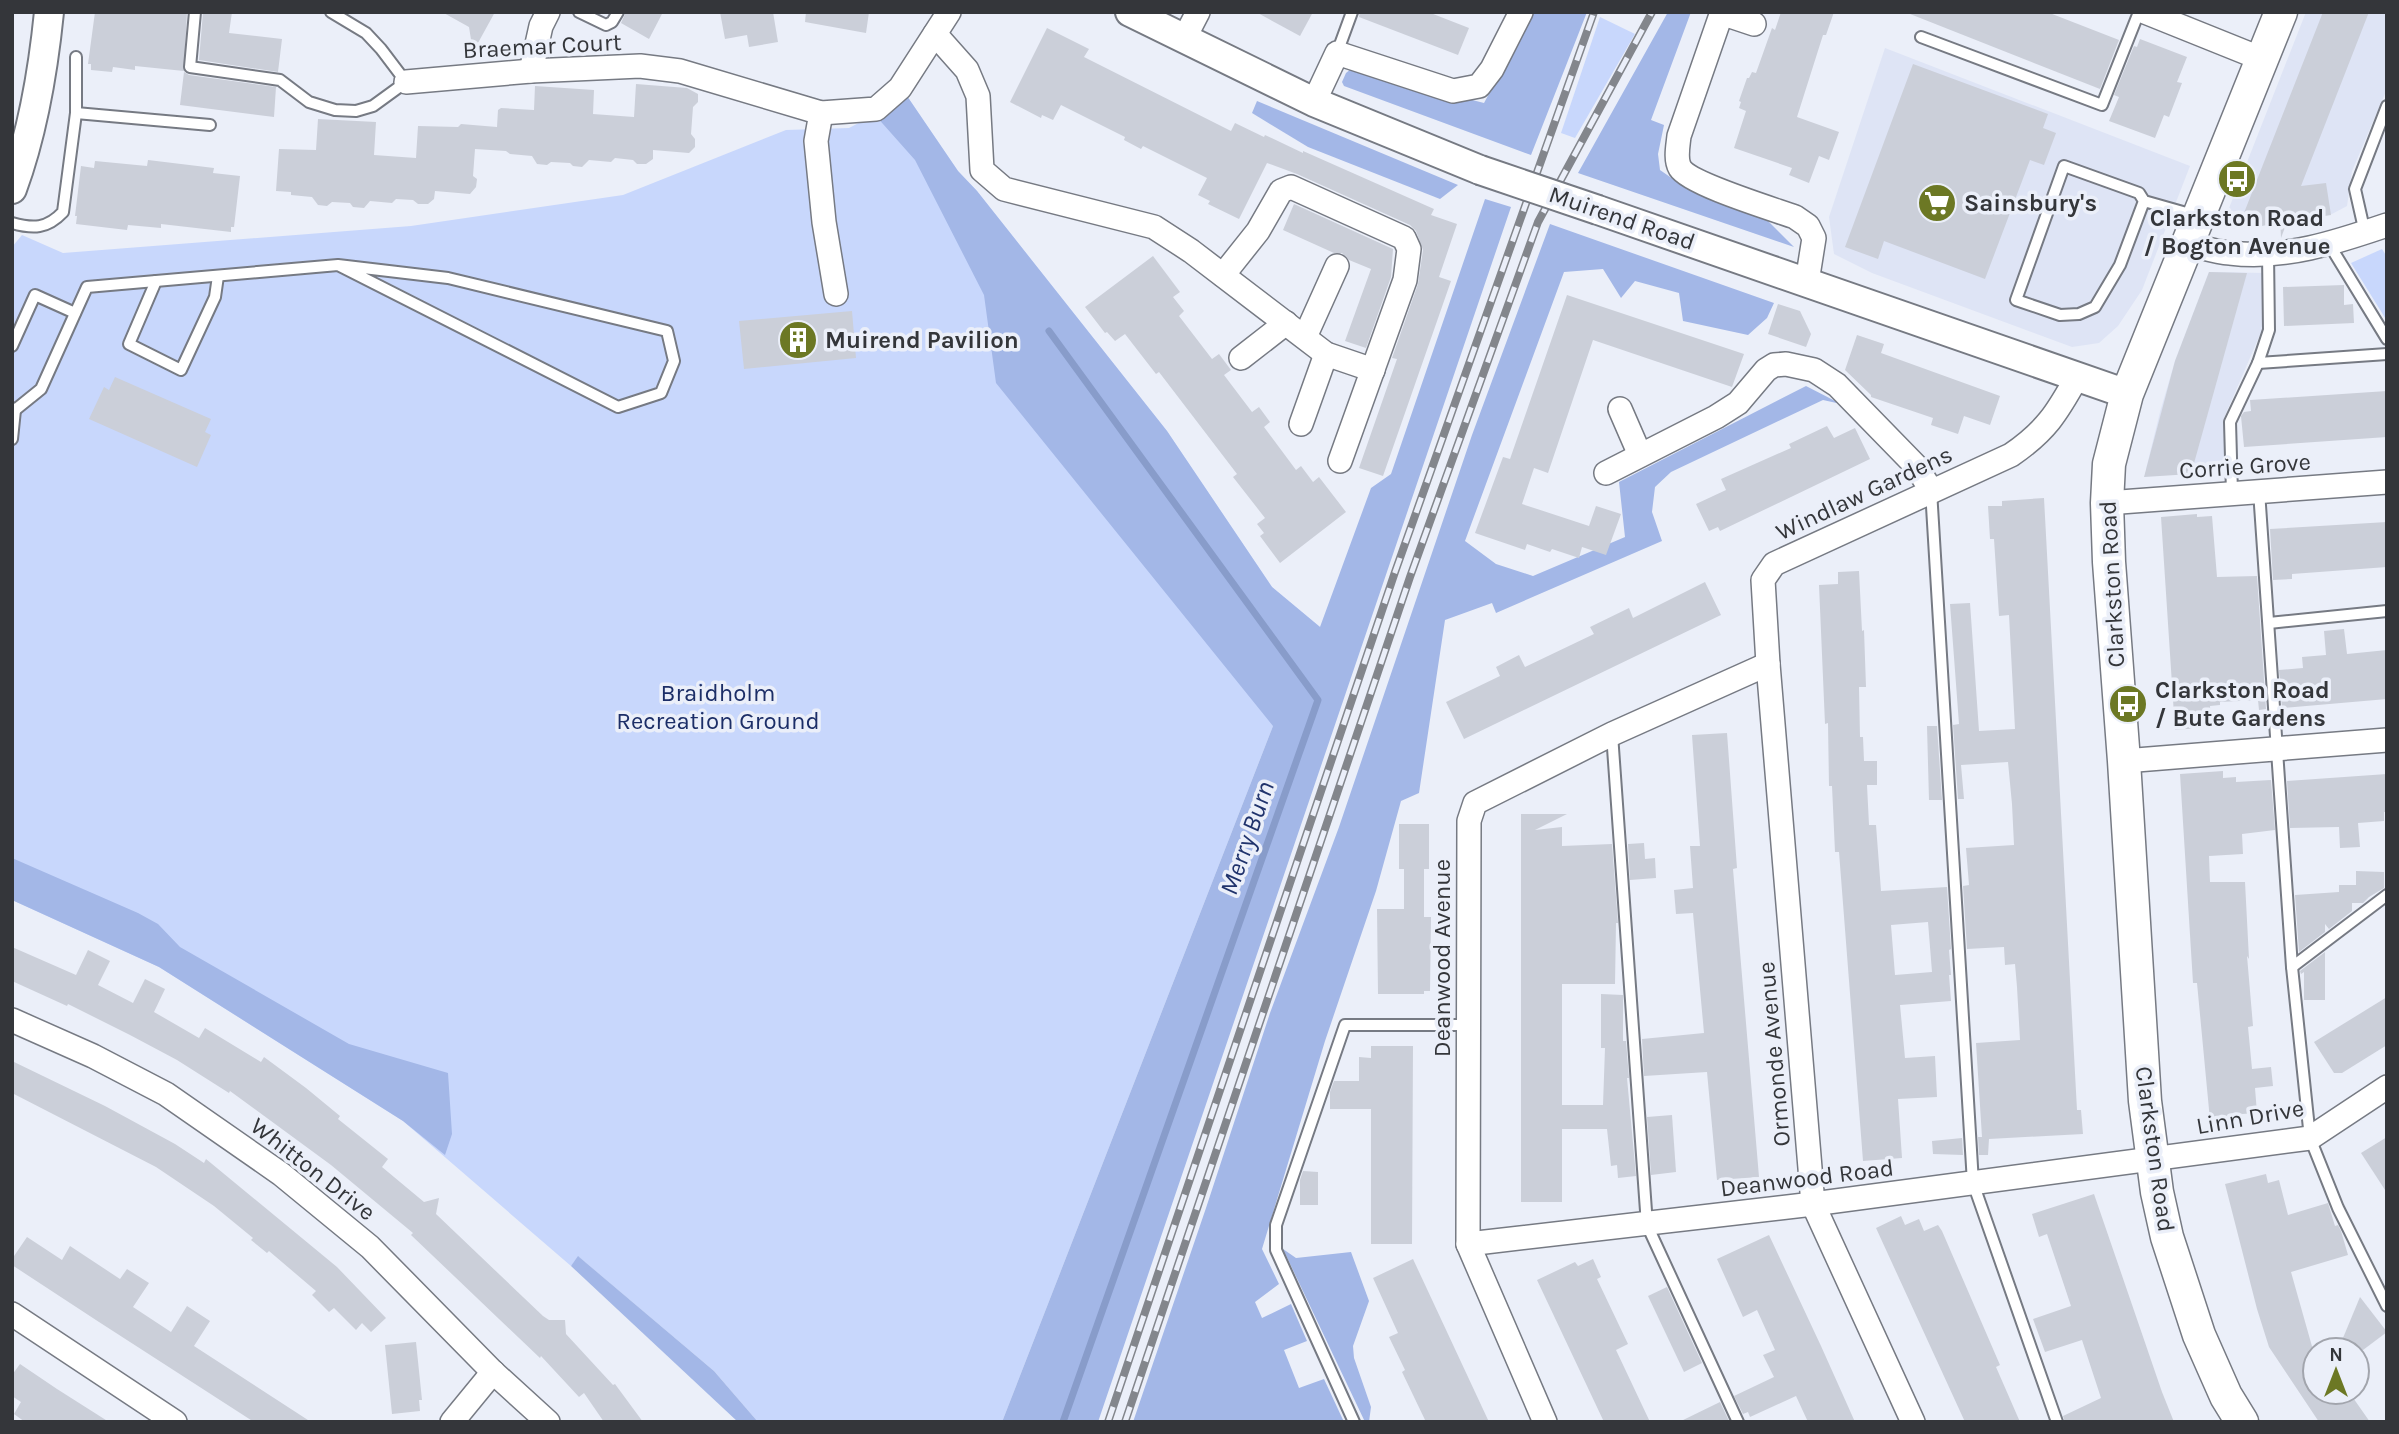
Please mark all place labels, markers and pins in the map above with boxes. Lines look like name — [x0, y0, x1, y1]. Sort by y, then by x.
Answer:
bus stop icon: Clarkston Road / Bogton Avenue — [2216, 158, 2258, 200]
supermarket icon: Sainsbury's — [1916, 182, 1958, 224]
place label: Sainsbury's — [1964, 189, 2097, 217]
place label: Clarkston Road / Bogton Avenue — [2144, 204, 2331, 260]
building icon: Muirend Pavilion — [777, 319, 819, 361]
place label: Muirend Pavilion — [825, 326, 1019, 354]
place label: Clarkston Road / Bute Gardens — [2155, 676, 2330, 732]
bus stop icon: Clarkston Road / Bute Gardens — [2107, 683, 2149, 725]

